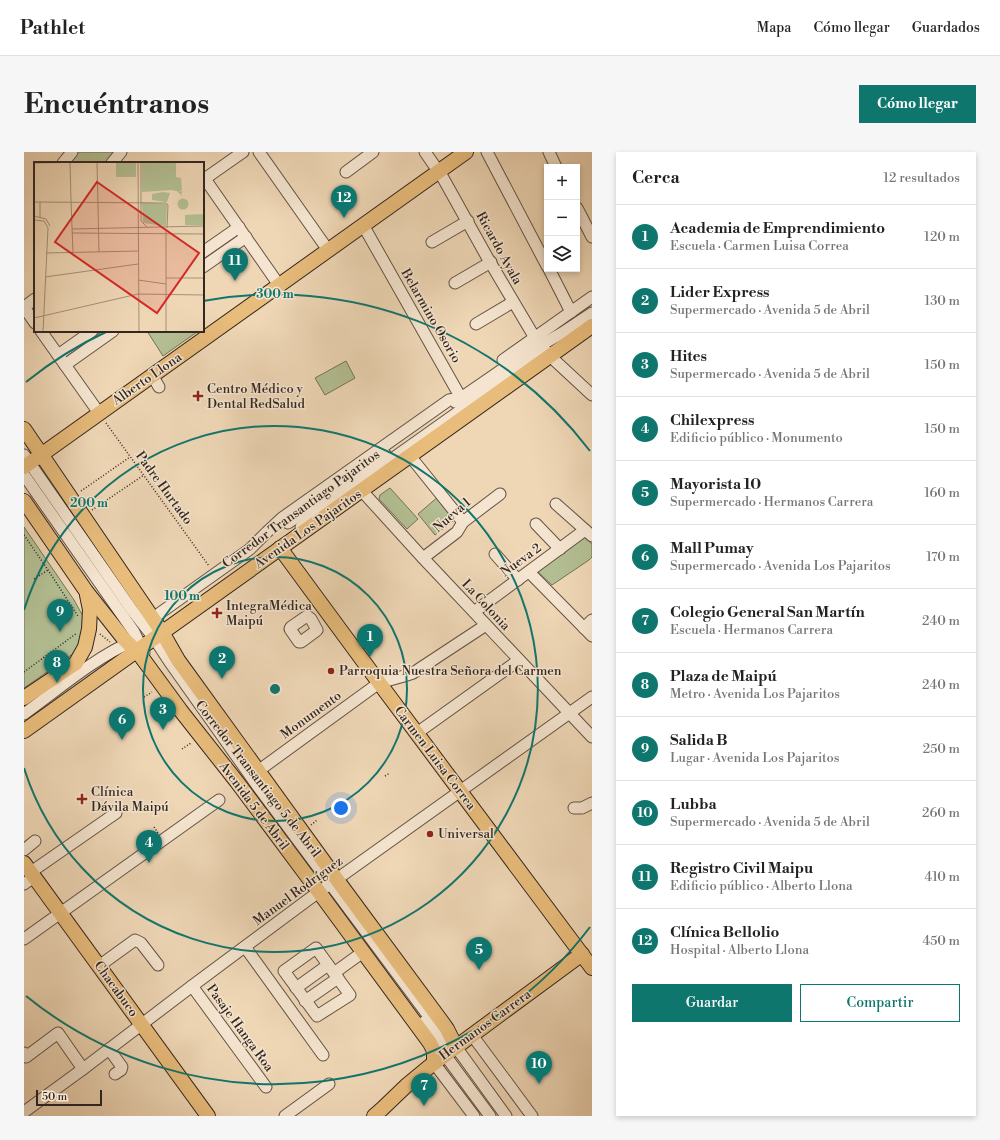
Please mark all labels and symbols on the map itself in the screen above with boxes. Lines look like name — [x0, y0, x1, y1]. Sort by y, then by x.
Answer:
inset map — [34, 162, 204, 332]
pin: 12 — [331, 185, 357, 218]
street label: Ricardo Ayala — [472, 209, 526, 288]
pin: 11 — [222, 248, 248, 281]
street label: Belarmino Osorio — [397, 265, 464, 366]
text: 300 m — [256, 287, 294, 302]
street label: Alberto Llona — [108, 349, 185, 409]
place label: Centro Médico y Dental RedSalud — [207, 381, 305, 412]
marker: Centro Médico y Dental RedSalud — [192, 390, 204, 402]
street label: Corredor Transantiago Pajaritos — [219, 446, 383, 572]
street label: Padre Hurtado — [132, 448, 196, 528]
street label: Avenida Los Pajaritos — [251, 486, 365, 573]
street label: Nueva 1 — [430, 494, 474, 536]
text: 200 m — [70, 496, 108, 511]
street label: Nueva 2 — [497, 540, 545, 580]
street label: La Colonia — [458, 576, 514, 634]
text: 100 m — [164, 589, 200, 604]
place label: IntegraMédica Maipú — [226, 598, 312, 629]
pin: 9 — [47, 599, 73, 632]
marker: IntegraMédica Maipú — [211, 607, 223, 619]
pin: 1 — [357, 624, 383, 657]
pin: 2 — [209, 646, 235, 679]
pin: 8 — [44, 650, 70, 683]
place label: Parroquia Nuestra Señora del Carmen — [339, 663, 562, 679]
marker: Parroquia Nuestra Señora del Carmen — [326, 666, 336, 676]
centre of rings — [268, 682, 282, 696]
street label: Monumento — [277, 688, 345, 742]
pin: 3 — [150, 697, 176, 730]
street label: Corredor Transantiago 5 de Abril — [192, 697, 324, 861]
street label: Carmen Luisa Correa — [391, 703, 479, 813]
pin: 6 — [109, 707, 135, 740]
street label: Avenida 5 de Abril — [215, 758, 292, 853]
place label: Clínica Dávila Maipú — [91, 784, 169, 815]
marker: Clínica Dávila Maipú — [76, 793, 88, 805]
your location — [331, 798, 351, 818]
place label: Universal — [438, 826, 494, 842]
marker: Universal — [425, 829, 435, 839]
pin: 4 — [136, 830, 162, 863]
street label: Manuel Rodríguez — [250, 853, 346, 929]
pin: 5 — [466, 937, 492, 970]
street label: Chacabuco — [90, 958, 142, 1020]
street label: Pasaje Hanga Roa — [203, 981, 277, 1075]
street label: Hermanos Carrera — [436, 986, 534, 1064]
pin: 10 — [526, 1051, 552, 1084]
pin: 7 — [411, 1073, 437, 1106]
scale bar — [36, 1088, 102, 1107]

